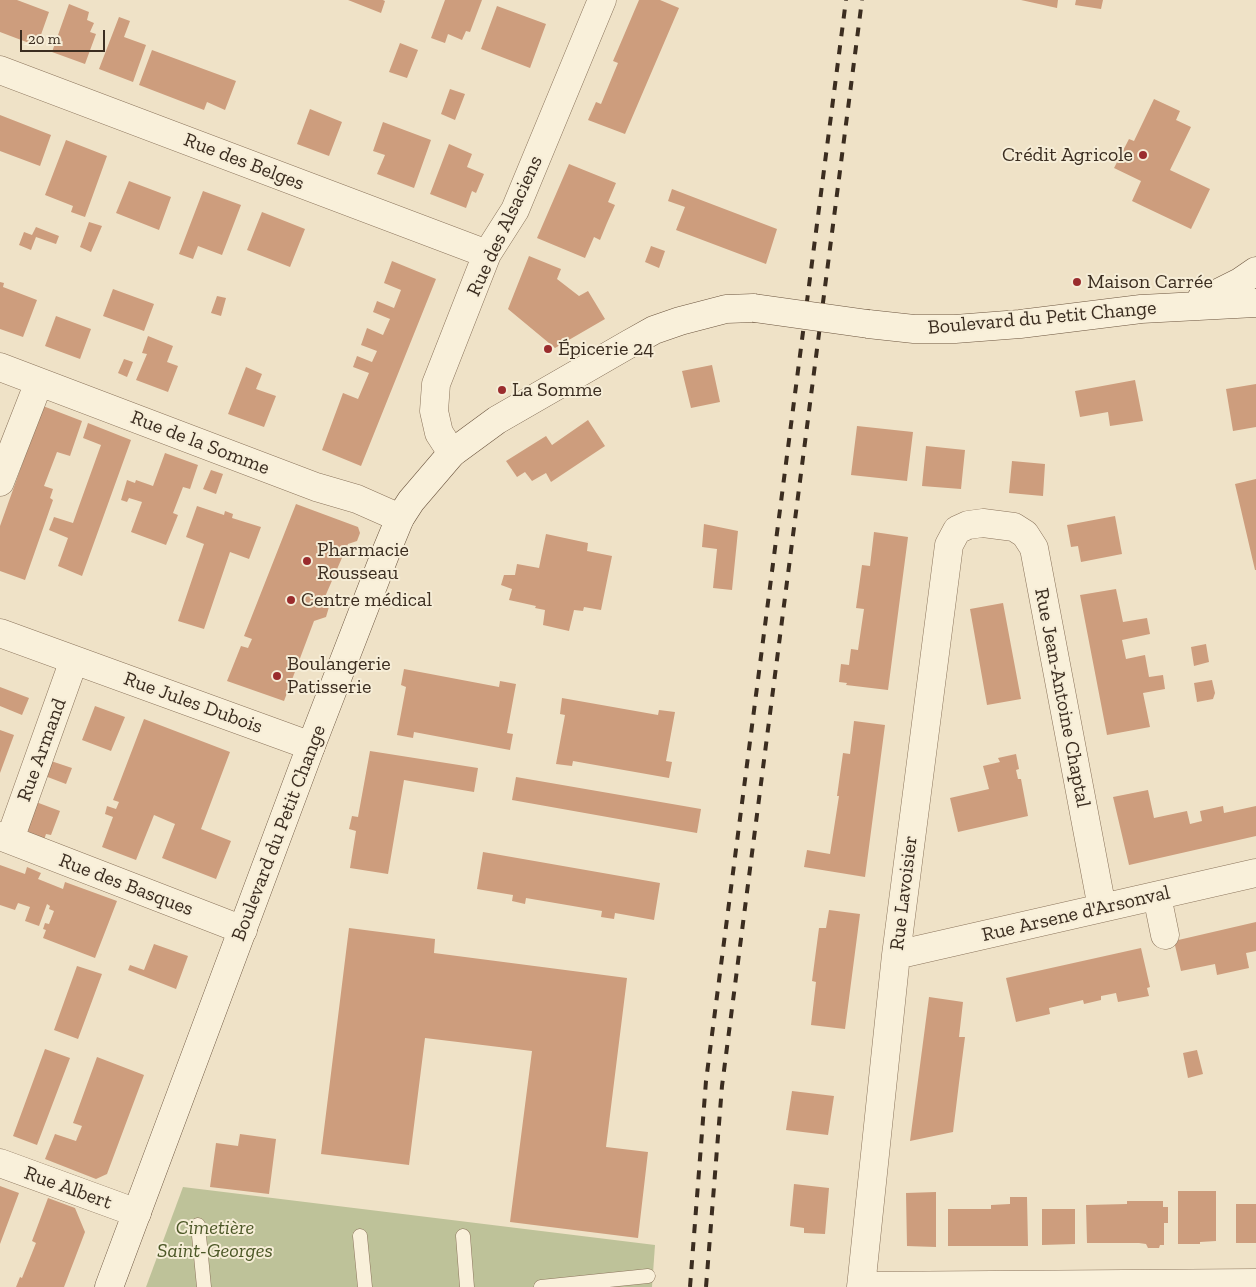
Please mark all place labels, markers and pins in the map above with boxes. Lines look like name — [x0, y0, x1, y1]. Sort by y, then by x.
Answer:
place label: Crédit Agricole — [1002, 143, 1133, 167]
marker: Crédit Agricole — [1137, 149, 1149, 161]
place label: Maison Carrée — [1087, 270, 1213, 294]
marker: Maison Carrée — [1071, 276, 1083, 288]
place label: Épicerie 24 — [558, 337, 654, 361]
marker: Épicerie 24 — [542, 343, 554, 355]
place label: La Somme — [512, 378, 602, 402]
marker: La Somme — [496, 384, 508, 396]
place label: Pharmacie Rousseau — [317, 538, 409, 585]
marker: Pharmacie Rousseau — [301, 555, 313, 567]
place label: Centre médical — [301, 588, 432, 612]
marker: Centre médical — [285, 594, 297, 606]
place label: Boulangerie Patisserie — [287, 652, 391, 699]
marker: Boulangerie Patisserie — [271, 670, 283, 682]

